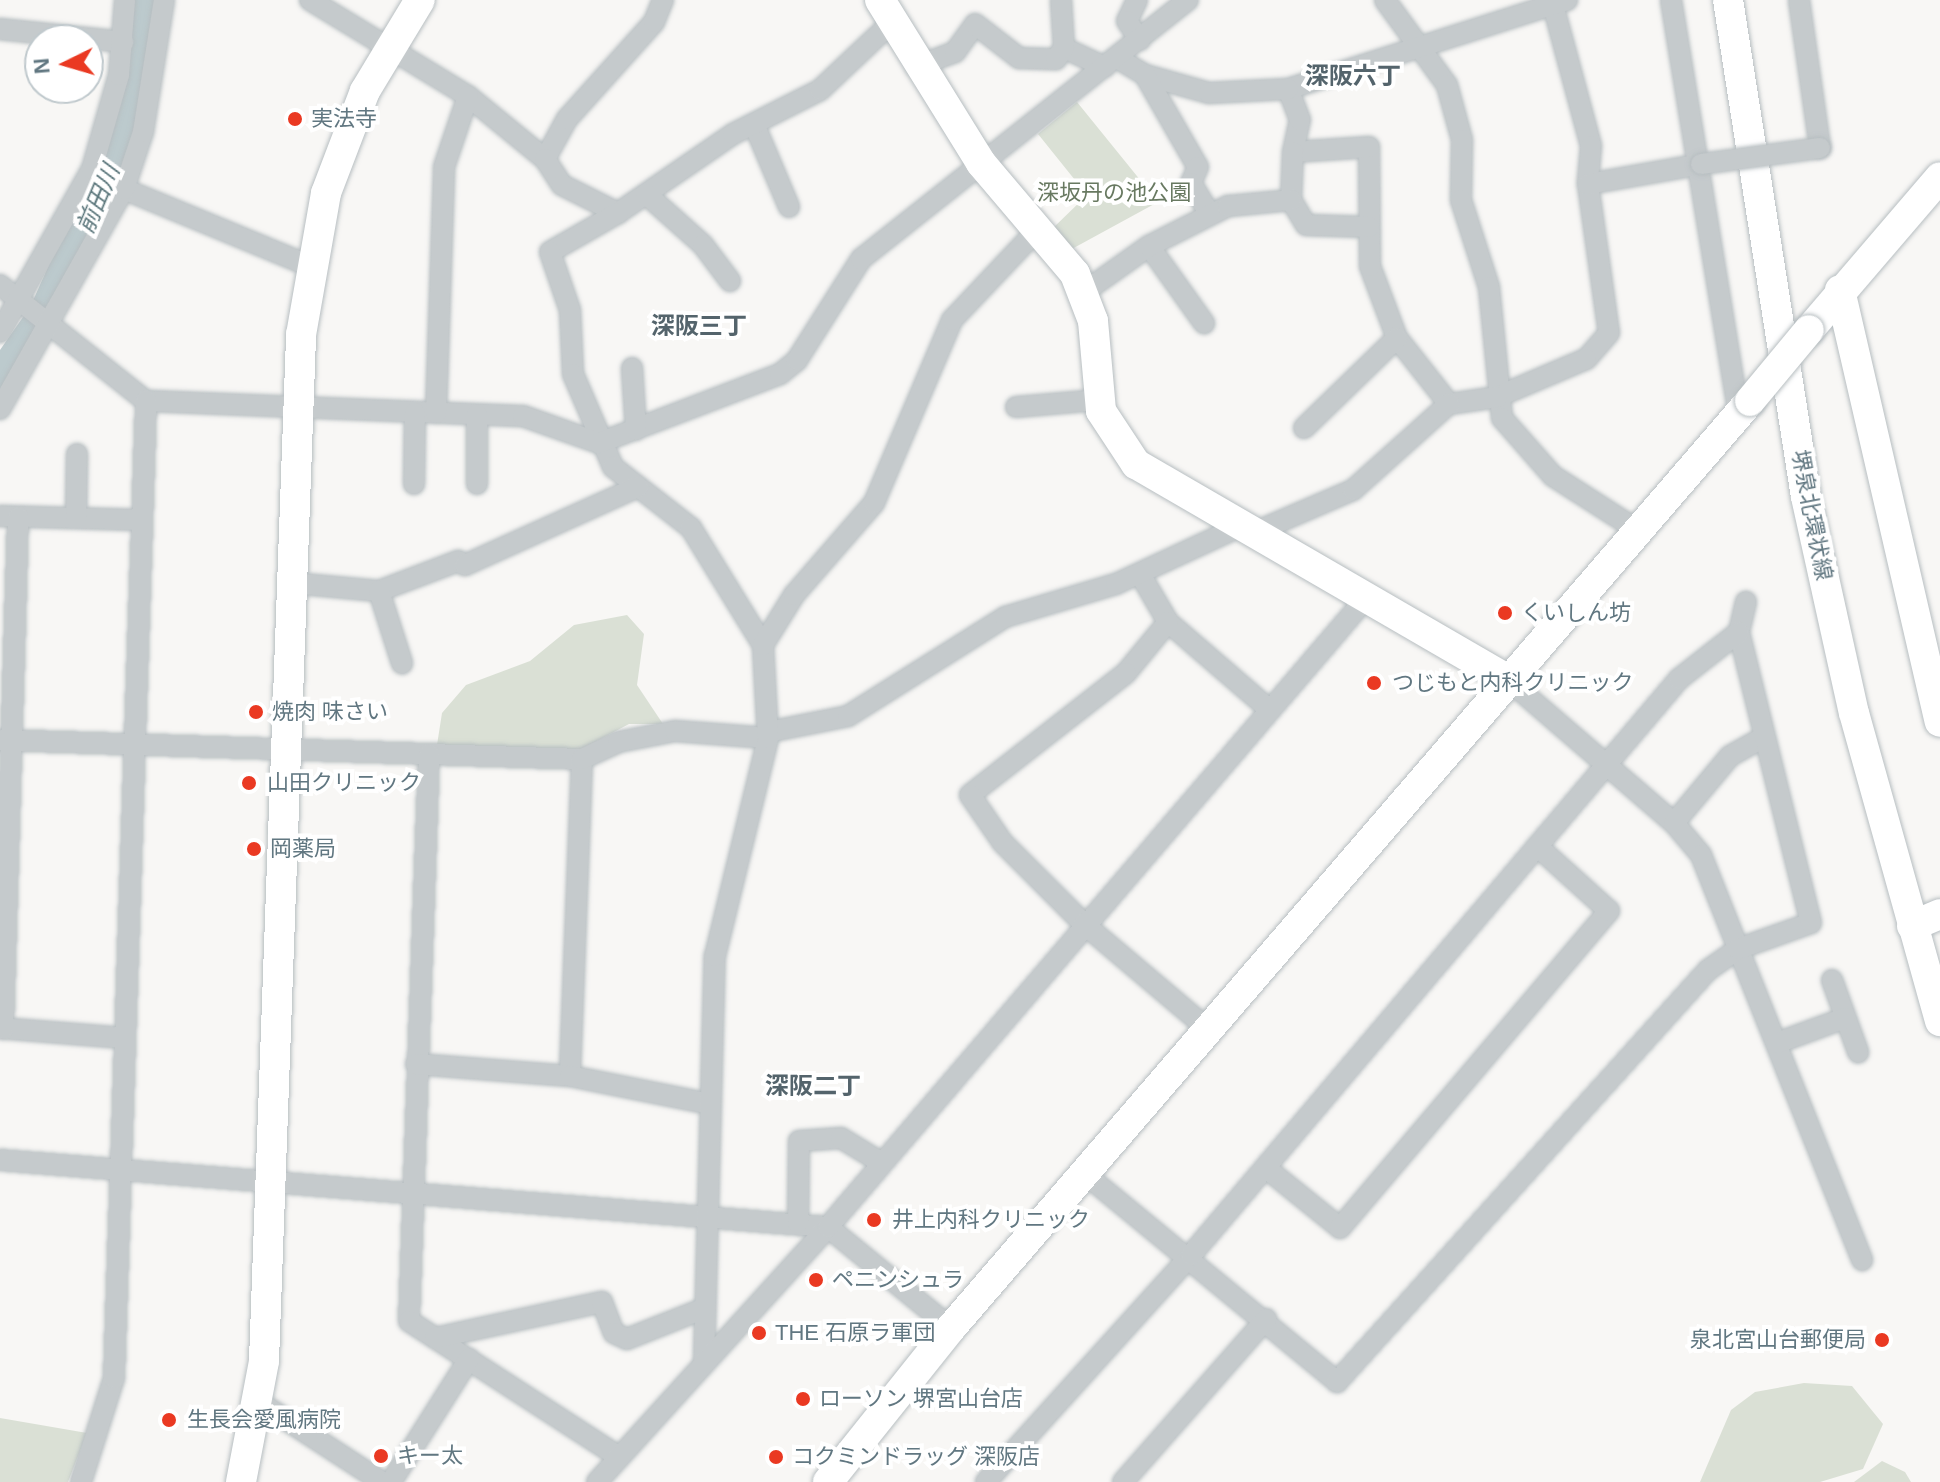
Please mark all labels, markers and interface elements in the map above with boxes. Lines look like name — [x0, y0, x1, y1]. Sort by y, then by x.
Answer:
north arrow — [24, 24, 104, 104]
text: N — [28, 57, 55, 75]
district label: 深阪六丁 — [1305, 62, 1401, 90]
place label: 実法寺 — [311, 106, 377, 132]
marker: 実法寺 — [286, 110, 304, 128]
water label: 前田川 — [71, 160, 125, 238]
park label: 深坂丹の池公園 — [1037, 180, 1191, 206]
district label: 深阪三丁 — [651, 312, 747, 340]
street label: 堺泉北環状線 — [1786, 448, 1838, 582]
place label: くいしん坊 — [1521, 600, 1631, 626]
marker: くいしん坊 — [1496, 604, 1514, 622]
place label: つじもと内科クリニック — [1392, 670, 1634, 696]
marker: つじもと内科クリニック — [1363, 672, 1385, 694]
place label: 焼肉 味さい — [272, 699, 388, 725]
marker: 焼肉 味さい — [247, 703, 265, 721]
place label: 山田クリニック — [267, 770, 421, 796]
marker: 山田クリニック — [238, 772, 260, 794]
place label: 岡薬局 — [270, 836, 336, 862]
marker: 岡薬局 — [245, 840, 263, 858]
district label: 深阪二丁 — [765, 1072, 861, 1100]
place label: 井上内科クリニック — [892, 1207, 1090, 1233]
marker: 井上内科クリニック — [863, 1209, 885, 1231]
place label: ペニンシュラ — [832, 1267, 964, 1293]
marker: ペニンシュラ — [807, 1271, 825, 1289]
place label: THE 石原ラ軍団 — [775, 1320, 935, 1346]
marker: THE 石原ラ軍団 — [750, 1324, 768, 1342]
place label: 泉北宮山台郵便局 — [1690, 1327, 1866, 1353]
marker: 泉北宮山台郵便局 — [1873, 1331, 1891, 1349]
place label: ローソン 堺宮山台店 — [819, 1386, 1023, 1412]
marker: ローソン 堺宮山台店 — [794, 1390, 812, 1408]
place label: 生長会愛風病院 — [187, 1407, 341, 1433]
marker: 生長会愛風病院 — [158, 1409, 180, 1431]
place label: キー太 — [397, 1443, 463, 1469]
place label: コクミンドラッグ 深阪店 — [792, 1444, 1040, 1470]
marker: キー太 — [372, 1447, 390, 1465]
marker: コクミンドラッグ 深阪店 — [767, 1448, 785, 1466]

